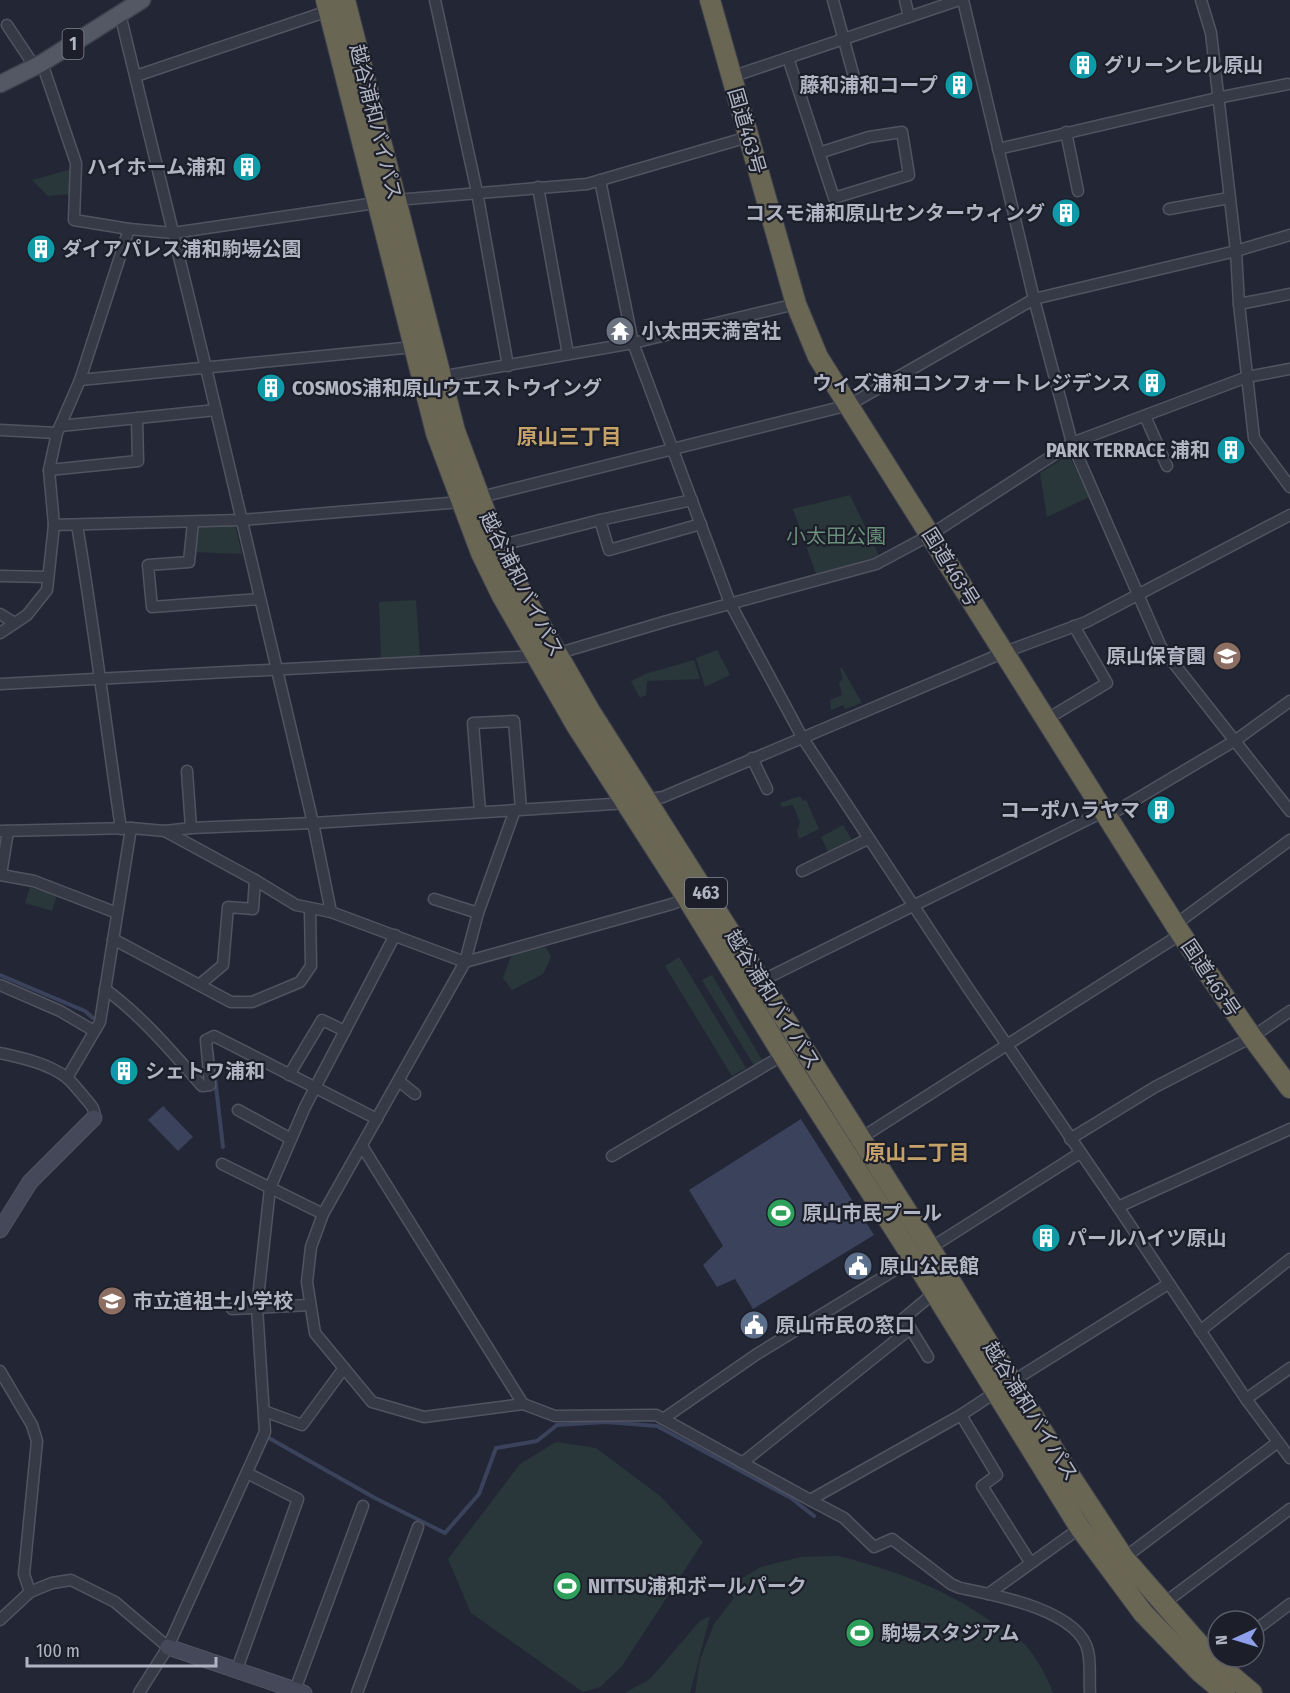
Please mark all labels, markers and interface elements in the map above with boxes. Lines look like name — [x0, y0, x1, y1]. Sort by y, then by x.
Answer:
road number: 1 — [62, 29, 84, 59]
street label: 越谷浦和バイパス — [345, 42, 407, 202]
building icon: グリーンヒル原山 — [1067, 49, 1099, 81]
place label: グリーンヒル原山 — [1104, 53, 1263, 77]
building icon: 藤和浦和コープ — [943, 69, 975, 101]
place label: 藤和浦和コープ — [799, 73, 938, 97]
street label: 国道463号 — [723, 85, 771, 177]
building icon: ハイホーム浦和 — [231, 151, 263, 183]
place label: ハイホーム浦和 — [87, 155, 226, 179]
building icon: コスモ浦和原山センターウィング — [1050, 197, 1082, 229]
place label: コスモ浦和原山センターウィング — [745, 201, 1045, 225]
building icon: ダイアパレス浦和駒場公園 — [25, 233, 57, 265]
place label: ダイアパレス浦和駒場公園 — [62, 237, 302, 261]
temple icon: 小太田天満宮社 — [604, 315, 636, 347]
place label: 小太田天満宮社 — [641, 319, 781, 343]
building icon: ウィズ浦和コンフォートレジデンス — [1136, 367, 1168, 399]
place label: ウィズ浦和コンフォートレジデンス — [812, 371, 1131, 395]
building icon: COSMOS浦和原山ウエストウイング — [255, 372, 287, 404]
place label: COSMOS浦和原山ウエストウイング — [292, 376, 602, 400]
district label: 原山三丁目 — [517, 424, 622, 450]
building icon: PARK TERRACE 浦和 — [1215, 434, 1247, 466]
place label: PARK TERRACE 浦和 — [1046, 438, 1210, 462]
street label: 越谷浦和バイパス — [475, 507, 569, 661]
street label: 国道463号 — [917, 523, 985, 611]
park label: 小太田公園 — [786, 524, 886, 548]
school or university icon: 原山保育園 — [1211, 640, 1243, 672]
place label: 原山保育園 — [1106, 644, 1206, 668]
building icon: コーポハラヤマ — [1145, 794, 1177, 826]
place label: コーポハラヤマ — [1000, 798, 1140, 822]
road number: 463 — [685, 878, 727, 908]
street label: 越谷浦和バイパス — [721, 925, 825, 1073]
street label: 国道463号 — [1176, 935, 1246, 1021]
building icon: シェトワ浦和 — [108, 1055, 140, 1087]
place label: シェトワ浦和 — [145, 1059, 265, 1083]
district label: 原山二丁目 — [865, 1140, 970, 1166]
sports icon: 原山市民プール — [765, 1197, 797, 1229]
place label: 原山市民プール — [802, 1201, 942, 1225]
building icon: パールハイツ原山 — [1030, 1222, 1062, 1254]
place label: パールハイツ原山 — [1067, 1226, 1227, 1250]
public building icon: 原山公民館 — [842, 1250, 874, 1282]
place label: 原山公民館 — [879, 1254, 979, 1278]
school or university icon: 市立道祖土小学校 — [96, 1285, 128, 1317]
place label: 市立道祖土小学校 — [133, 1289, 293, 1313]
public building icon: 原山市民の窓口 — [738, 1309, 770, 1341]
place label: 原山市民の窓口 — [775, 1313, 915, 1337]
street label: 越谷浦和バイパス — [979, 1337, 1083, 1485]
sports icon: NITTSU浦和ボールパーク — [551, 1570, 583, 1602]
place label: NITTSU浦和ボールパーク — [588, 1574, 807, 1598]
north arrow — [1206, 1609, 1266, 1669]
sports icon: 駒場スタジアム — [844, 1617, 876, 1649]
place label: 駒場スタジアム — [881, 1621, 1020, 1645]
scale bar — [27, 1630, 216, 1668]
text: N — [1212, 1635, 1231, 1645]
text: 100 m — [36, 1640, 80, 1662]

